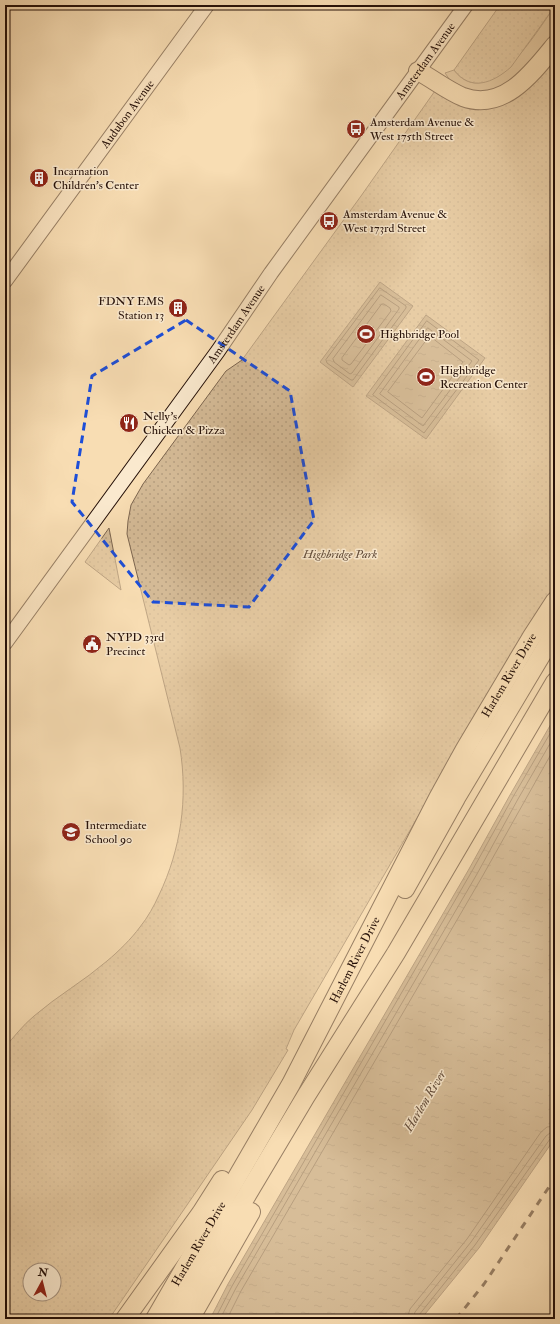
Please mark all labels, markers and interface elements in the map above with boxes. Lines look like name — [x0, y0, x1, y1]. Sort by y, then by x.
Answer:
street label: Amsterdam Avenue — [392, 19, 458, 103]
street label: Audubon Avenue — [97, 77, 157, 152]
place label: Amsterdam Avenue & West 175th Street — [369, 115, 474, 144]
bus stop icon: Amsterdam Avenue & West 175th Street — [345, 118, 367, 140]
place label: Incarnation Children's Center — [53, 164, 139, 193]
building icon: Incarnation Children's Center — [28, 167, 50, 189]
place label: Amsterdam Avenue & West 173rd Street — [342, 207, 447, 236]
bus stop icon: Amsterdam Avenue & West 173rd Street — [318, 210, 340, 232]
street label: Amsterdam Avenue — [203, 282, 268, 367]
place label: FDNY EMS Station 13 — [98, 294, 164, 323]
building icon: FDNY EMS Station 13 — [167, 297, 189, 319]
sports icon: Highbridge Pool — [355, 323, 377, 345]
place label: Highbridge Pool — [380, 327, 459, 342]
place label: Highbridge Recreation Center — [440, 363, 528, 392]
sports icon: Highbridge Recreation Center — [415, 366, 437, 388]
place label: Nelly’s Chicken & Pizza — [143, 409, 226, 438]
restaurant icon: Nelly’s Chicken & Pizza — [118, 412, 140, 434]
park label: Highbridge Park — [302, 547, 377, 562]
place label: NYPD 33rd Precinct — [106, 630, 164, 659]
street label: Harlem River Drive — [478, 630, 540, 720]
public building icon: NYPD 33rd Precinct — [81, 633, 103, 655]
place label: Intermediate School 90 — [85, 818, 147, 847]
school or university icon: Intermediate School 90 — [60, 821, 82, 843]
street label: Harlem River Drive — [326, 914, 383, 1006]
water label: Harlem River — [400, 1066, 450, 1136]
street label: Harlem River Drive — [168, 1199, 229, 1289]
north arrow — [22, 1262, 62, 1302]
text: N — [36, 1265, 50, 1280]

